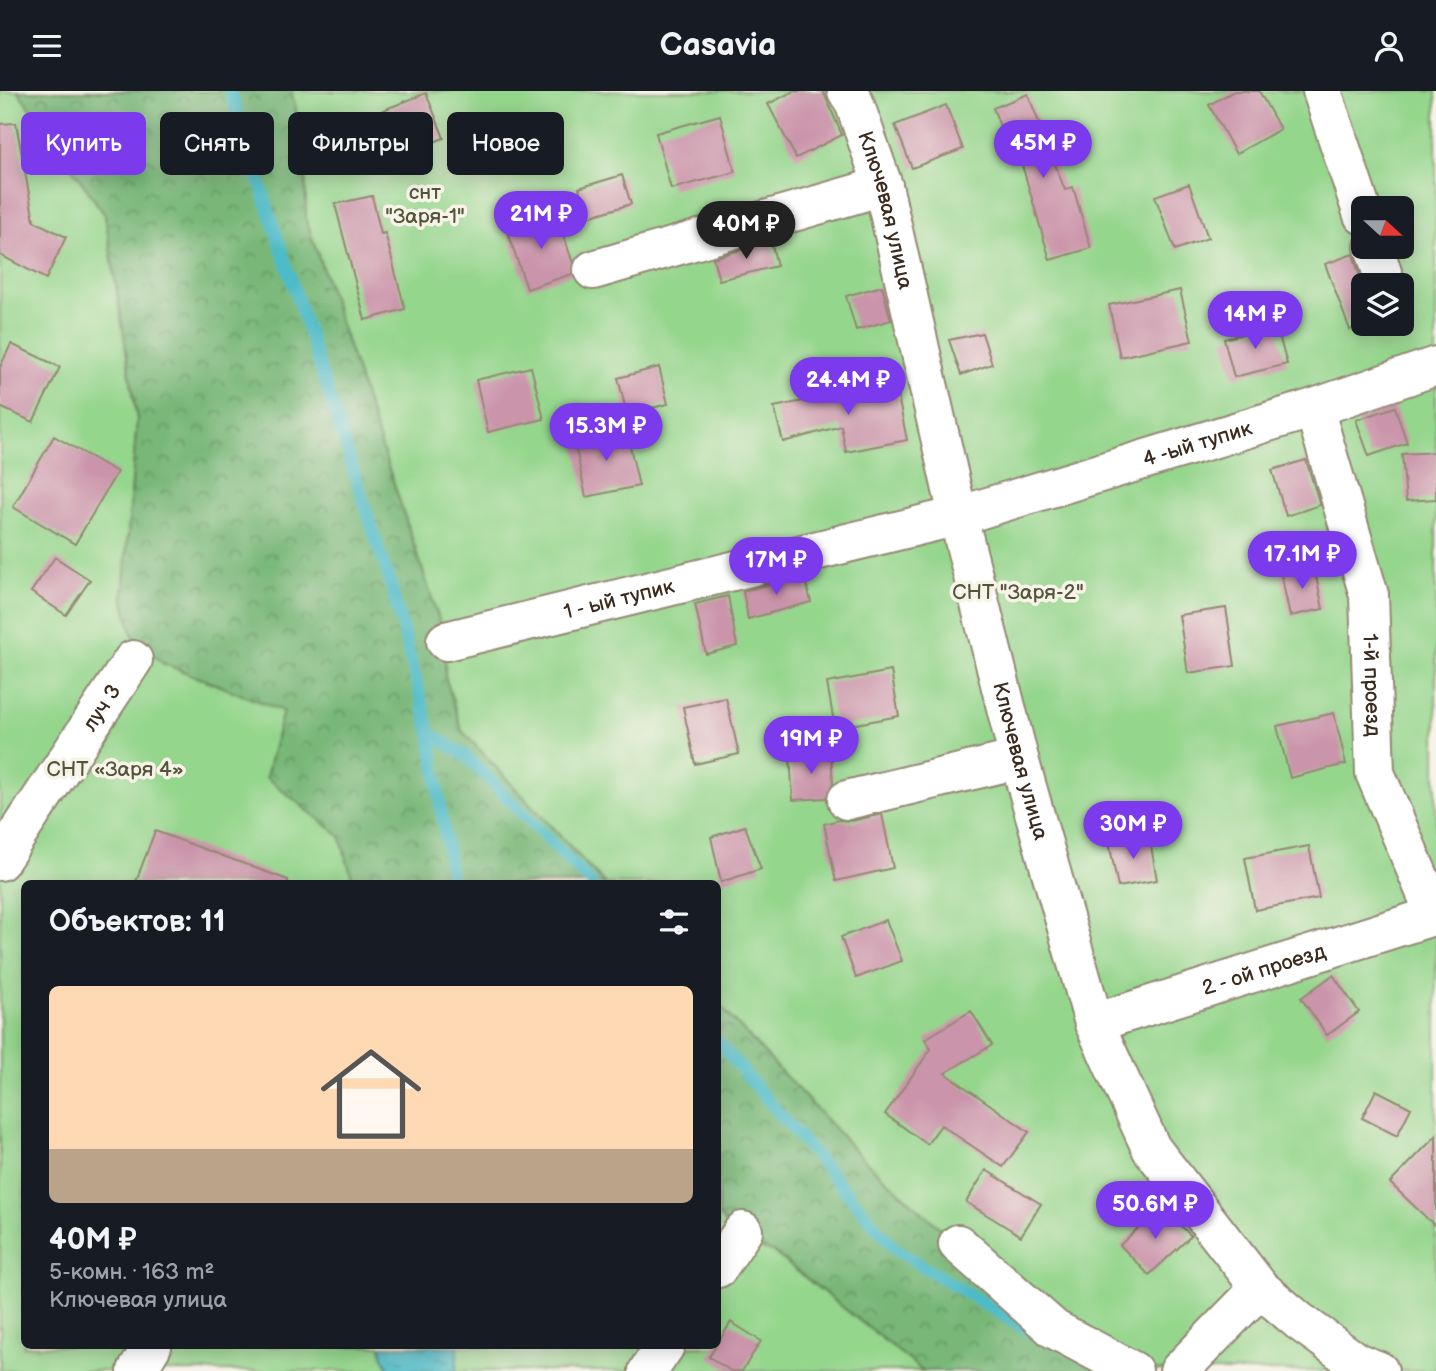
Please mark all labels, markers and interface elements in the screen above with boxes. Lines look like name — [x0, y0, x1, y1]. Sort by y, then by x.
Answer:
text: Casavia — [660, 26, 776, 65]
icon: menu — [28, 27, 66, 65]
icon: person — [1370, 27, 1408, 65]
chip: Купить — [21, 112, 146, 175]
chip: Снять — [160, 112, 274, 175]
chip: Фильтры — [288, 112, 433, 175]
chip: Новое — [447, 112, 564, 175]
pin: 45M ₽ — [994, 120, 1092, 180]
street label: Ключевая улица — [853, 128, 919, 292]
text: 45M ₽ — [1010, 129, 1076, 157]
park label: снт "Заря-1" — [385, 180, 465, 229]
pin: 21M ₽ — [492, 191, 590, 251]
north arrow — [1351, 196, 1414, 259]
map controls — [1351, 196, 1414, 336]
text: 21M ₽ — [510, 200, 572, 228]
pin: 40M ₽ — [697, 201, 795, 261]
text: 40M ₽ — [712, 210, 780, 238]
button: layers — [1351, 273, 1414, 336]
pin: 14M ₽ — [1206, 292, 1304, 351]
text: 14M ₽ — [1224, 300, 1286, 328]
pin: 24.4M ₽ — [783, 357, 913, 417]
text: 24.4M ₽ — [806, 366, 890, 394]
pin: 15.3M ₽ — [541, 403, 671, 463]
text: 15.3M ₽ — [566, 412, 646, 440]
street label: 4 -ый тупик — [1140, 415, 1255, 472]
pin: 17.1M ₽ — [1237, 531, 1367, 591]
pin: 17M ₽ — [727, 538, 825, 597]
text: 17.1M ₽ — [1264, 540, 1340, 568]
text: 17M ₽ — [745, 546, 807, 574]
street label: 1 - ый тупик — [561, 573, 677, 624]
park label: СНТ "Заря-2" — [952, 580, 1084, 605]
street label: 1-й проезд — [1358, 633, 1386, 737]
street label: луч 3 — [77, 679, 126, 736]
street label: Ключевая улица — [988, 679, 1054, 843]
pin: 19M ₽ — [762, 717, 860, 776]
text: 19M ₽ — [780, 725, 842, 753]
park label: СНТ «Заря 4» — [46, 757, 184, 782]
pin: 30M ₽ — [1084, 801, 1182, 861]
text: 30M ₽ — [1099, 810, 1167, 838]
icon: filters — [655, 903, 693, 941]
text: Объектов: 11 — [49, 904, 226, 940]
street label: 2 - ой проезд — [1199, 938, 1329, 1001]
icon: home — [308, 1031, 434, 1157]
pin: 50.6M ₽ — [1090, 1181, 1220, 1241]
text: 50.6M ₽ — [1112, 1190, 1198, 1218]
text: 40M ₽ — [49, 1222, 137, 1258]
text: 5-комн. · 163 m² — [49, 1258, 214, 1286]
text: Ключевая улица — [49, 1286, 227, 1314]

